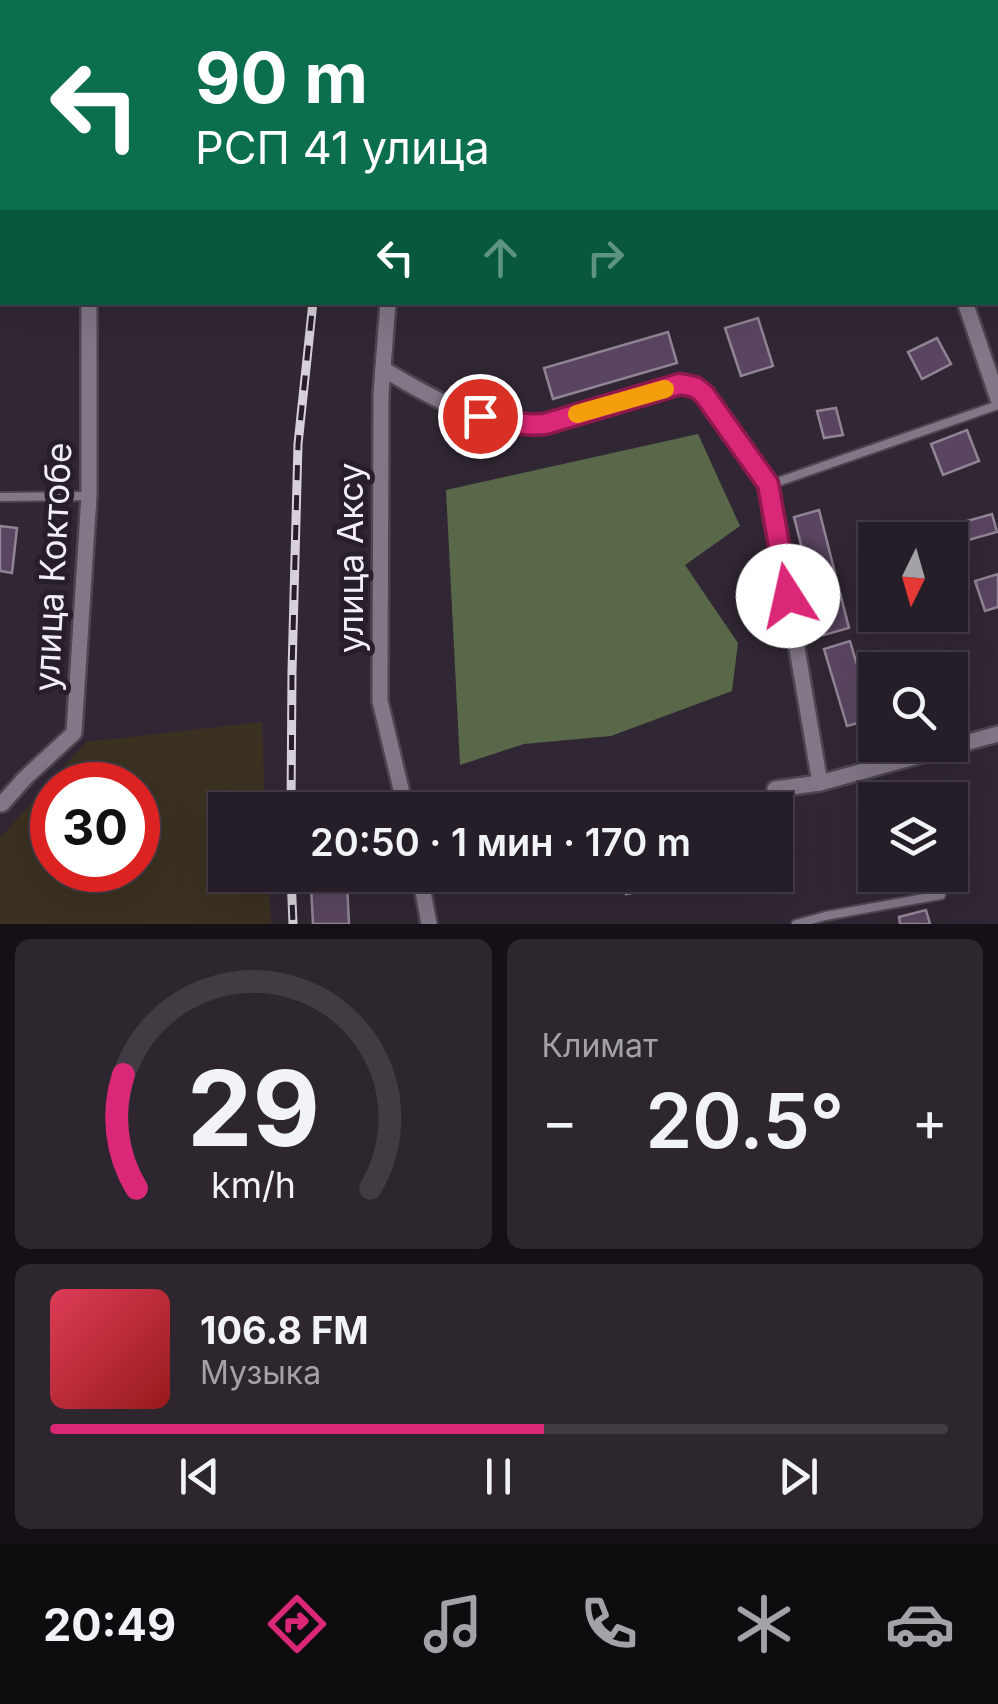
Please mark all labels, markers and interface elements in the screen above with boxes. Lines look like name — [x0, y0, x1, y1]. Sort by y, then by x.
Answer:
text: 90 m — [195, 35, 368, 120]
icon: left — [30, 40, 160, 170]
text: РСП 41 улица — [195, 120, 490, 175]
icon: left — [368, 230, 423, 285]
icon: ahead — [473, 230, 528, 285]
icon: right — [578, 230, 633, 285]
pin — [438, 374, 523, 459]
icon: arrive — [453, 389, 508, 444]
street label: улица Коктобе — [25, 441, 79, 693]
street label: улица Аксу — [329, 463, 371, 653]
north arrow — [858, 522, 968, 632]
map controls — [858, 522, 968, 892]
position arrow — [736, 544, 840, 648]
button: search — [858, 652, 968, 762]
speed limit sign: 30 — [30, 762, 160, 892]
button: layers — [858, 782, 968, 892]
text: 20:50 · 1 мин · 170 m — [310, 819, 691, 865]
text: Климат — [542, 1026, 658, 1065]
text: 29 — [187, 1045, 320, 1171]
text: 20.5° — [645, 1075, 844, 1166]
text: − — [542, 1088, 578, 1154]
text: + — [912, 1088, 948, 1154]
text: km/h — [211, 1163, 296, 1207]
text: 106.8 FM — [200, 1307, 369, 1353]
text: Музыка — [200, 1353, 321, 1392]
icon: previous — [172, 1449, 227, 1504]
icon: pause — [471, 1449, 526, 1504]
icon: next — [771, 1449, 826, 1504]
icon: directions — [262, 1589, 332, 1659]
icon: music — [418, 1589, 488, 1659]
icon: phone — [574, 1589, 644, 1659]
icon: climate — [729, 1589, 799, 1659]
icon: car — [885, 1589, 955, 1659]
text: 20:49 — [43, 1597, 176, 1652]

